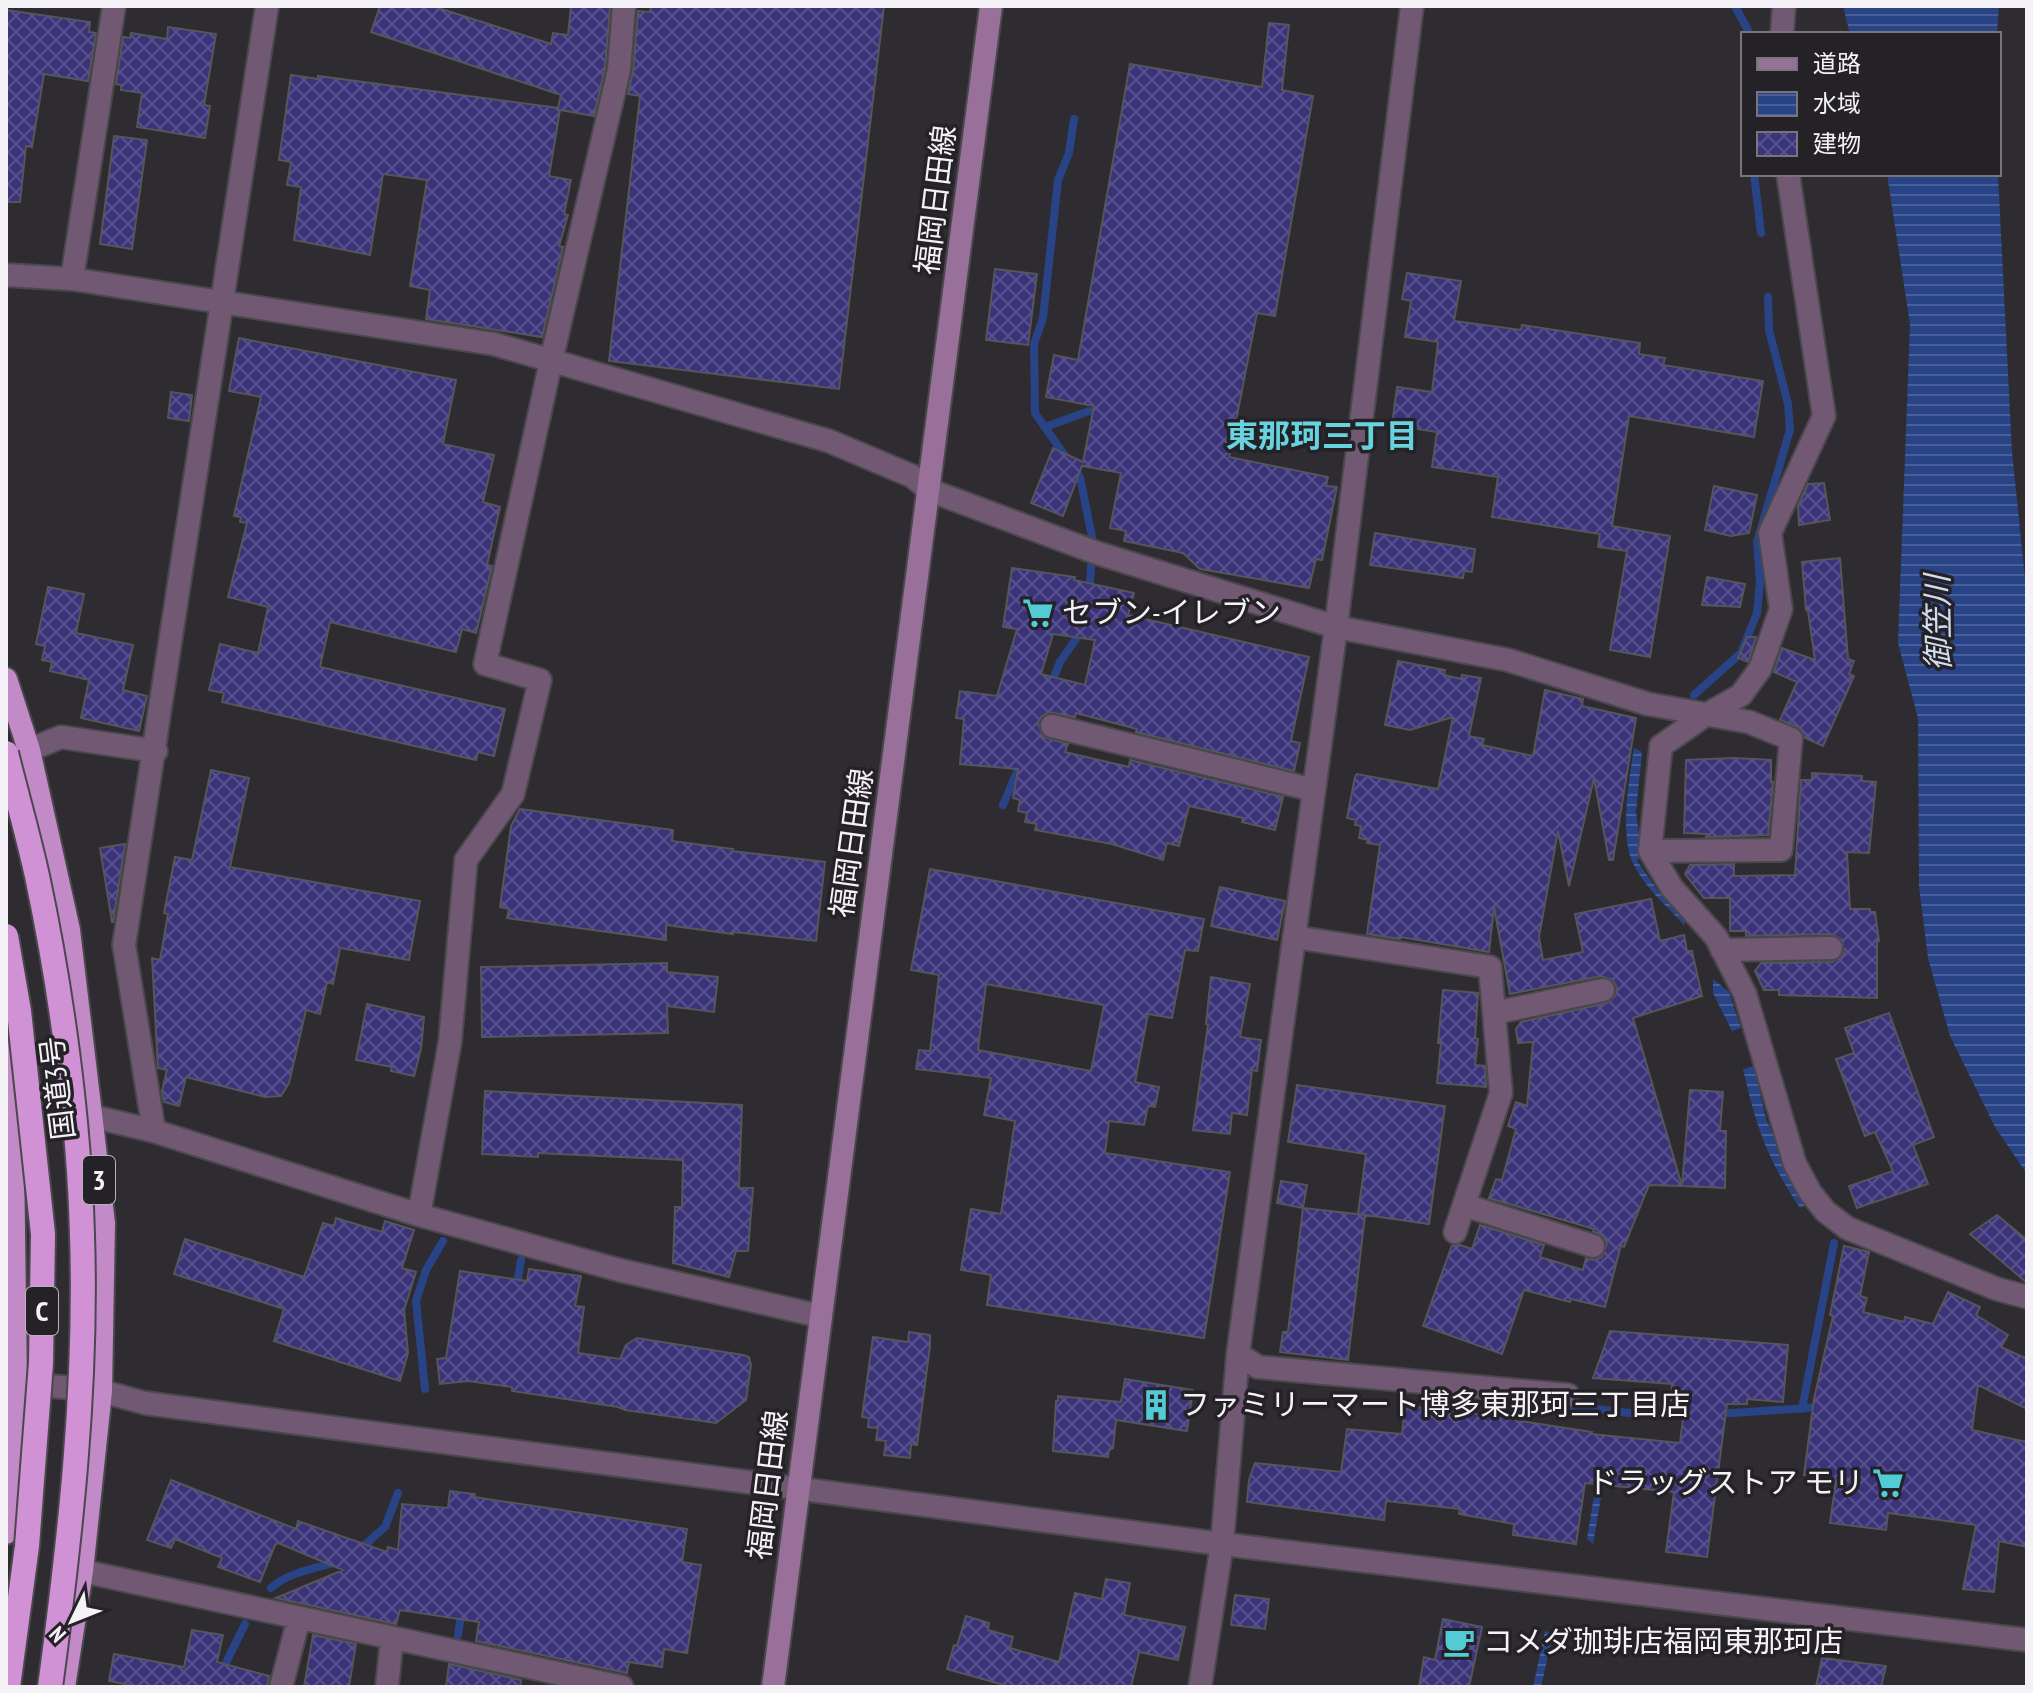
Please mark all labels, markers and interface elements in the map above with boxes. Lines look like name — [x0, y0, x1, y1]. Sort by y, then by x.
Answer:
legend — [1741, 32, 2001, 176]
text: 道路 — [1813, 48, 1861, 79]
text: 水域 — [1813, 88, 1861, 119]
street label: 福岡日田線 — [906, 123, 963, 277]
text: 建物 — [1813, 128, 1861, 159]
district label: 東那珂三丁目 — [1226, 414, 1418, 456]
water label: 御笠川 — [1915, 572, 1959, 671]
place label: セブン-イレブン — [1062, 592, 1281, 631]
supermarket icon: セブン-イレブン — [1021, 596, 1055, 630]
street label: 福岡日田線 — [821, 766, 880, 920]
street label: 国道3号 — [31, 1034, 82, 1142]
road number: 3 — [83, 1156, 115, 1204]
road number: C — [26, 1287, 58, 1335]
place label: ファミリーマート博多東那珂三丁目店 — [1180, 1384, 1690, 1423]
building icon: ファミリーマート博多東那珂三丁目店 — [1139, 1388, 1173, 1422]
street label: 福岡日田線 — [738, 1408, 795, 1562]
place label: ドラッグストア モリ — [1588, 1462, 1864, 1501]
supermarket icon: ドラッグストア モリ — [1871, 1466, 1905, 1500]
north arrow — [32, 1581, 112, 1661]
text: N — [43, 1621, 72, 1649]
place label: コメダ珈琲店福岡東那珂店 — [1483, 1621, 1843, 1660]
cafe icon: コメダ珈琲店福岡東那珂店 — [1442, 1625, 1476, 1659]

